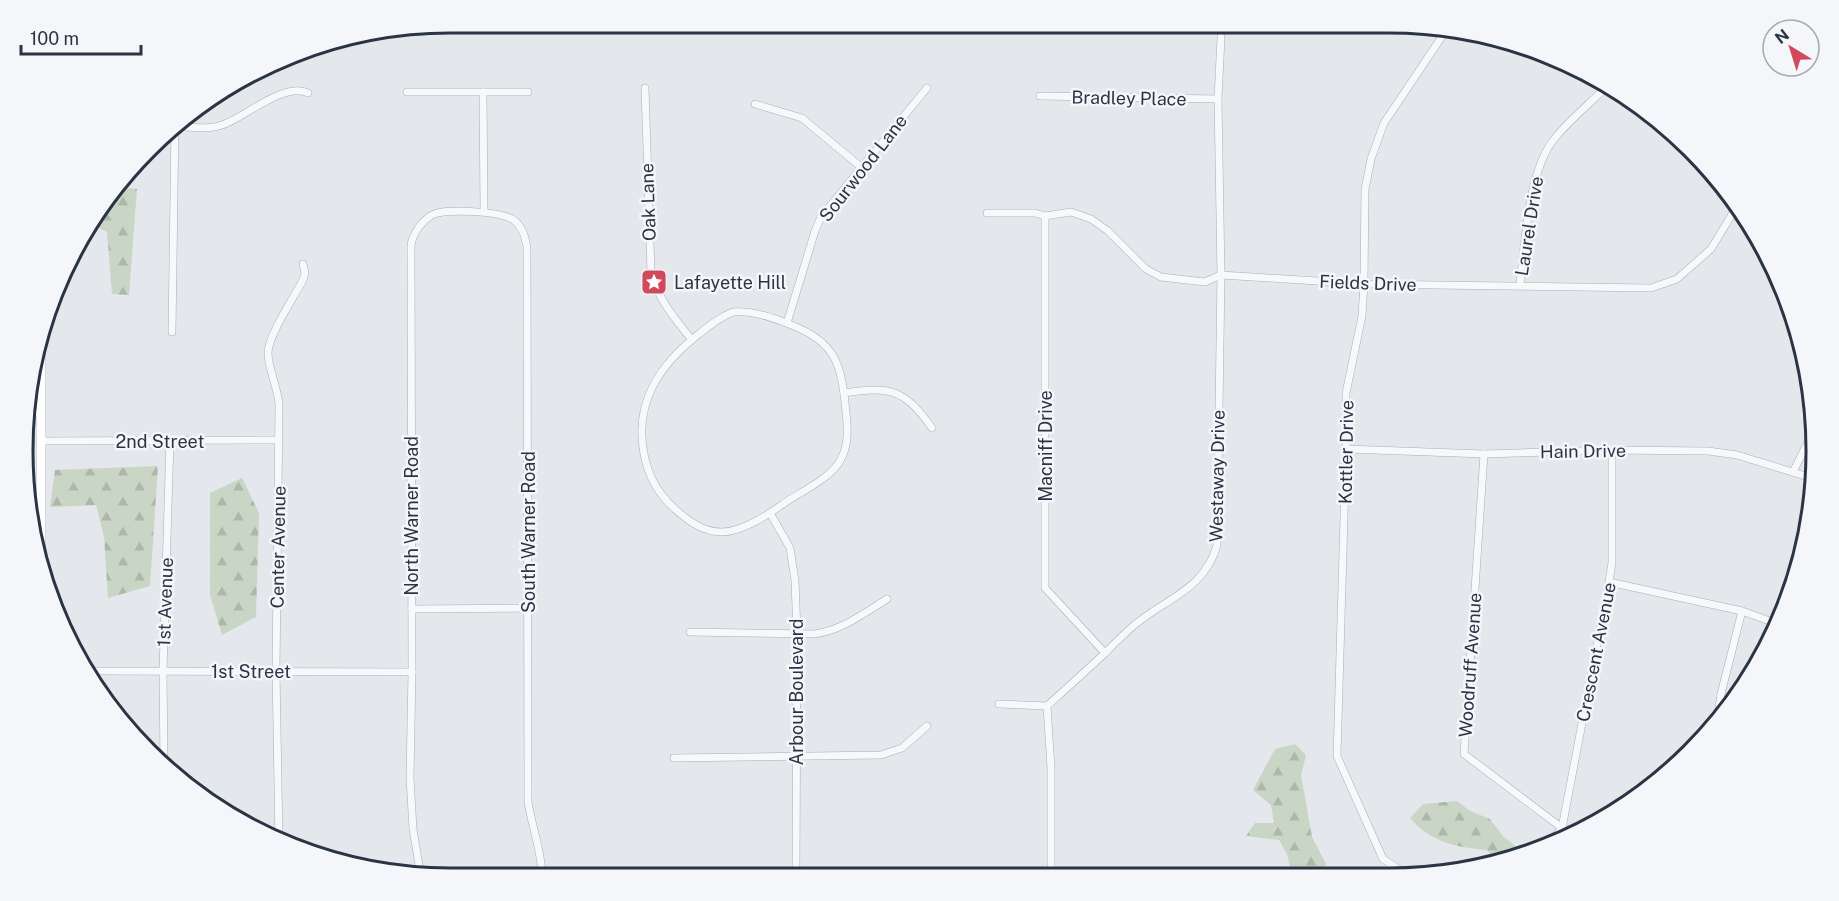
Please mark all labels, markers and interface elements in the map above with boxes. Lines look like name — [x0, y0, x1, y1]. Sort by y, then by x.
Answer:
scale bar — [21, 18, 141, 56]
north arrow — [1761, 18, 1821, 78]
text: N — [1771, 25, 1793, 48]
text: 100 m — [30, 28, 79, 49]
street label: Bradley Place — [1071, 86, 1187, 110]
street label: Sourwood Lane — [815, 110, 911, 226]
street label: Oak Lane — [636, 163, 660, 241]
street label: Laurel Drive — [1511, 175, 1547, 277]
place icon: Lafayette Hill — [639, 267, 669, 297]
street label: Fields Drive — [1319, 271, 1417, 295]
place label: Lafayette Hill — [674, 272, 786, 293]
street label: Macniff Drive — [1035, 390, 1056, 502]
street label: Kottler Drive — [1335, 400, 1357, 504]
street label: Westaway Drive — [1205, 410, 1229, 542]
street label: 2nd Street — [116, 431, 204, 452]
street label: North Warner Road — [401, 436, 422, 596]
street label: Hain Drive — [1540, 440, 1626, 462]
street label: South Warner Road — [518, 451, 539, 613]
street label: Center Avenue — [266, 485, 290, 609]
street label: 1st Avenue — [153, 557, 177, 647]
street label: Crescent Avenue — [1572, 580, 1620, 724]
street label: Woodruff Avenue — [1454, 592, 1486, 738]
street label: Arbour Boulevard — [786, 619, 807, 766]
street label: 1st Street — [211, 661, 291, 682]

